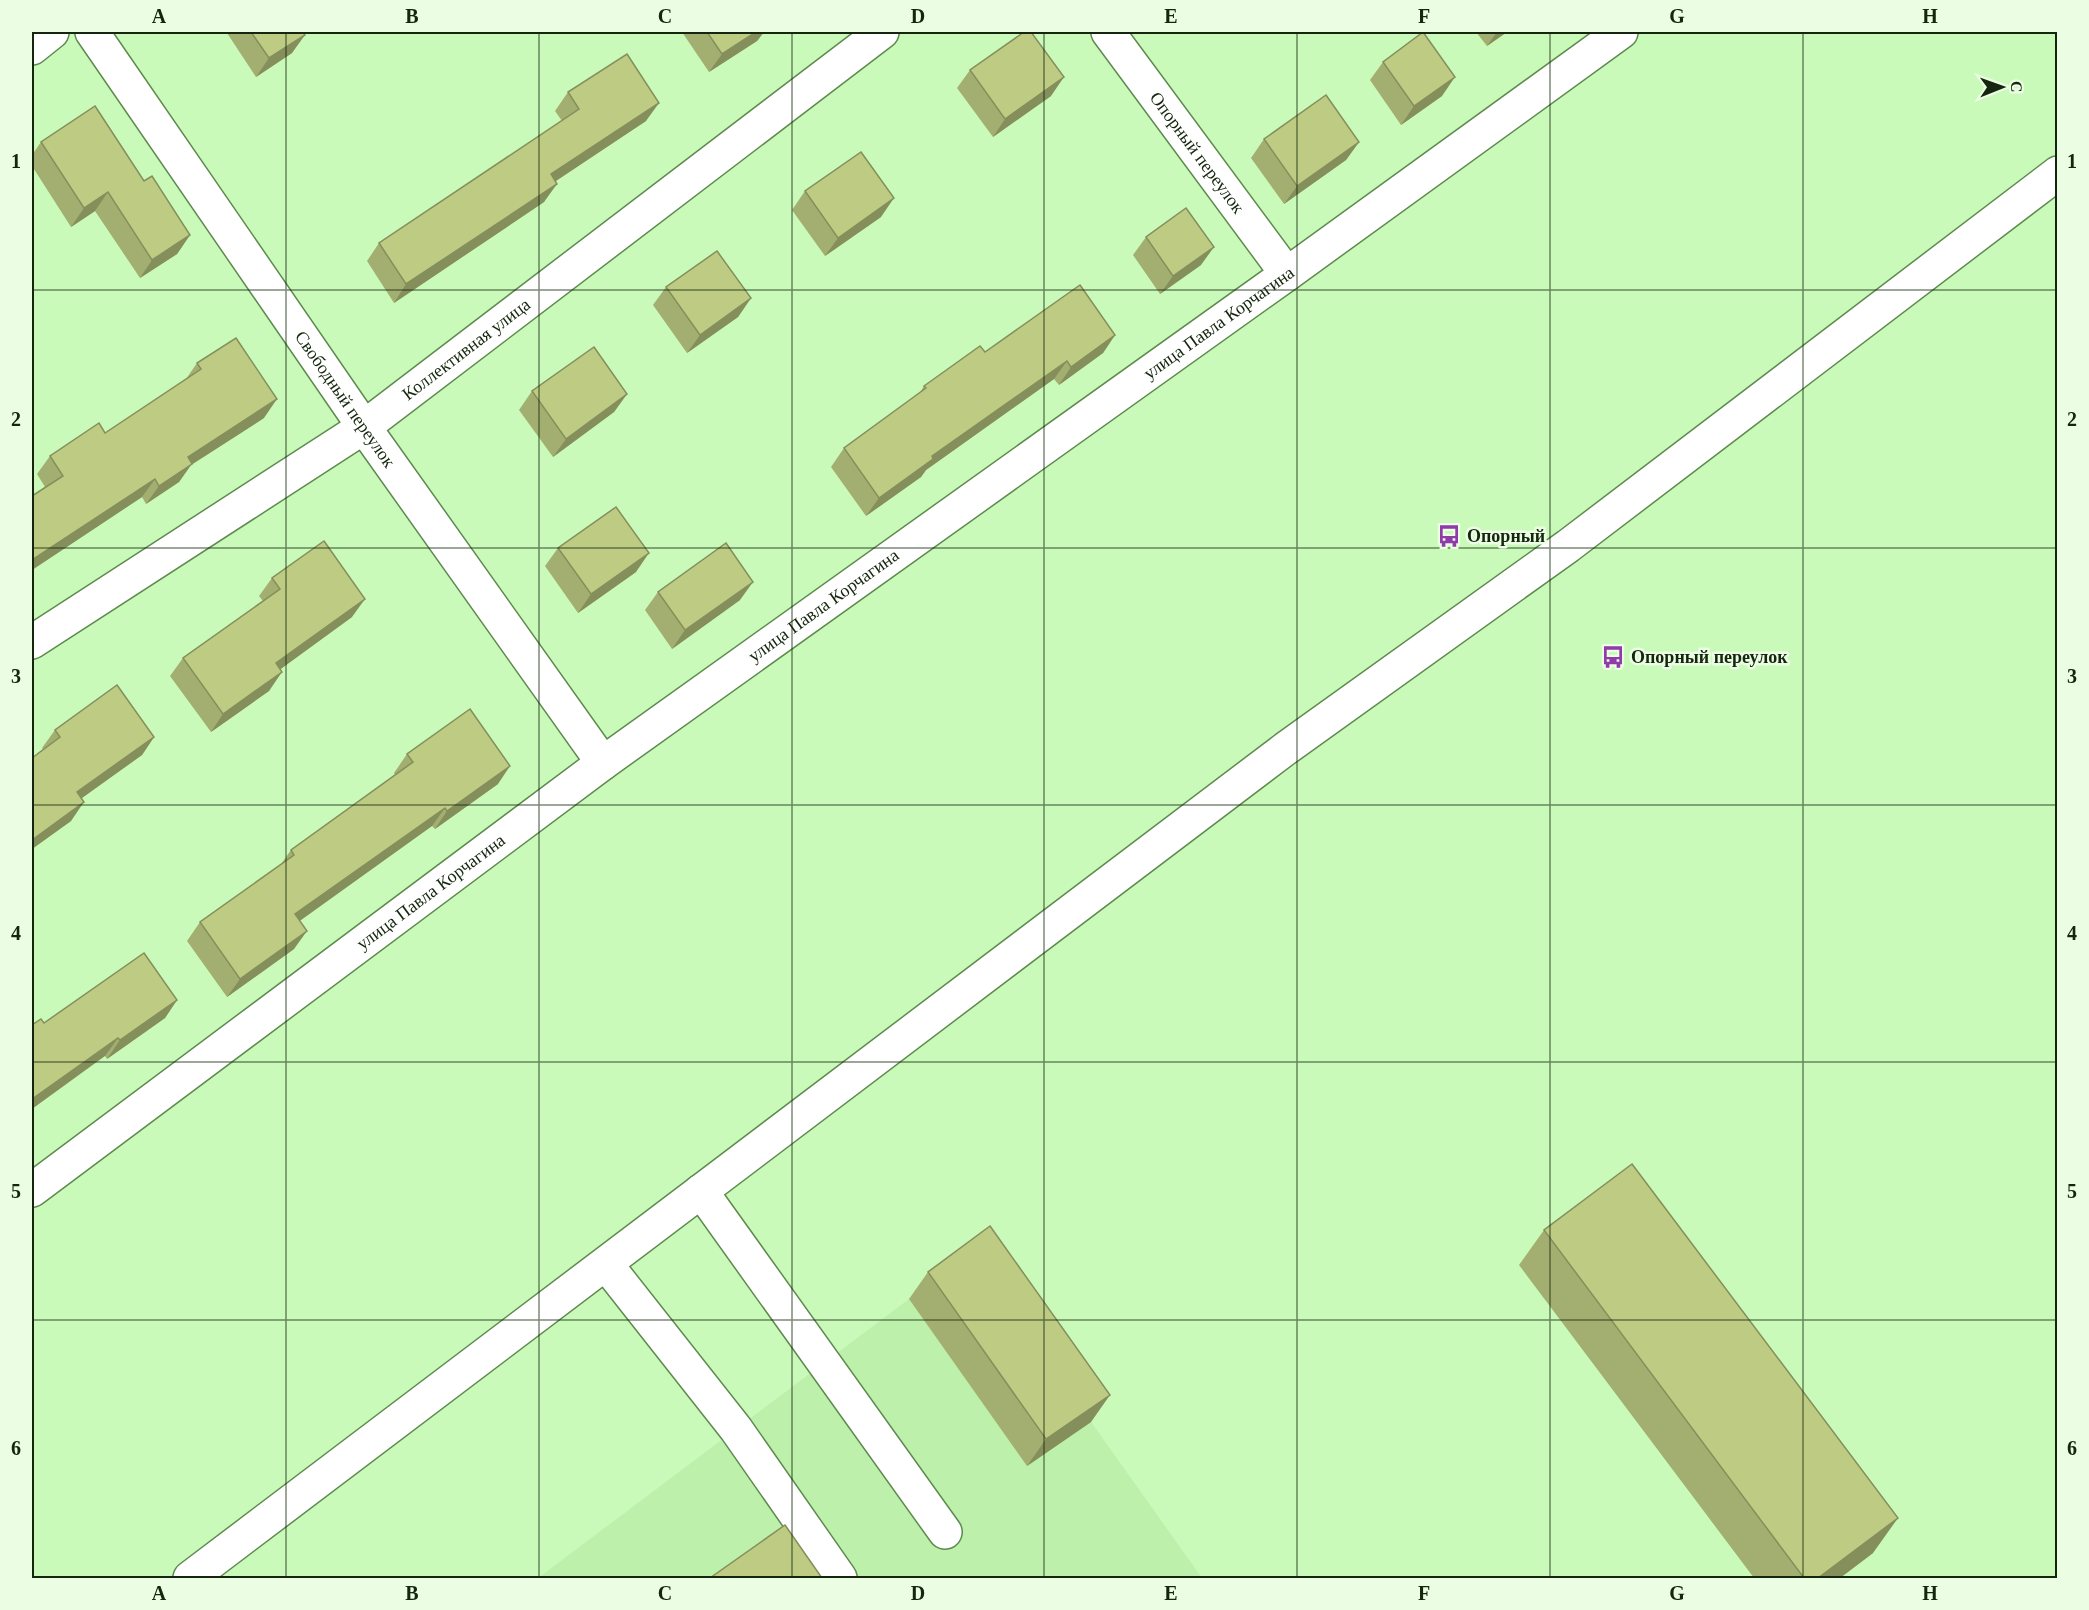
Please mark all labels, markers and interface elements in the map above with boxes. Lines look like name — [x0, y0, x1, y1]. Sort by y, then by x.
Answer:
text: A — [152, 5, 167, 27]
text: B — [405, 5, 419, 27]
text: C — [658, 5, 672, 27]
text: D — [911, 5, 925, 27]
text: E — [1164, 5, 1178, 27]
text: F — [1418, 5, 1430, 27]
text: G — [1669, 5, 1685, 27]
text: H — [1922, 5, 1938, 27]
north arrow — [1972, 57, 2032, 117]
text: С — [2008, 81, 2025, 93]
street label: Опорный переулок — [1146, 88, 1249, 217]
text: 1 — [11, 150, 21, 172]
text: 1 — [2067, 150, 2077, 172]
street label: улица Павла Корчагина — [1140, 262, 1298, 383]
street label: Коллективная улица — [398, 294, 534, 404]
street label: Свободный переулок — [291, 327, 400, 471]
text: 2 — [11, 408, 21, 430]
text: 2 — [2067, 408, 2077, 430]
bus stop icon: Опорный — [1436, 523, 1462, 549]
place label: Опорный — [1467, 526, 1545, 546]
street label: улица Павла Корчагина — [744, 545, 903, 666]
bus stop icon: Опорный переулок — [1600, 644, 1626, 670]
place label: Опорный переулок — [1631, 647, 1788, 667]
text: 3 — [11, 665, 21, 687]
text: 3 — [2067, 665, 2077, 687]
street label: улица Павла Корчагина — [353, 830, 509, 954]
text: 4 — [11, 922, 21, 944]
text: 4 — [2067, 922, 2077, 944]
text: 5 — [11, 1180, 21, 1202]
text: 5 — [2067, 1180, 2077, 1202]
text: 6 — [11, 1437, 21, 1459]
text: 6 — [2067, 1437, 2077, 1459]
text: A — [152, 1582, 167, 1604]
text: B — [405, 1582, 419, 1604]
text: C — [658, 1582, 672, 1604]
text: D — [911, 1582, 925, 1604]
text: E — [1164, 1582, 1178, 1604]
text: F — [1418, 1582, 1430, 1604]
text: G — [1669, 1582, 1685, 1604]
text: H — [1922, 1582, 1938, 1604]

